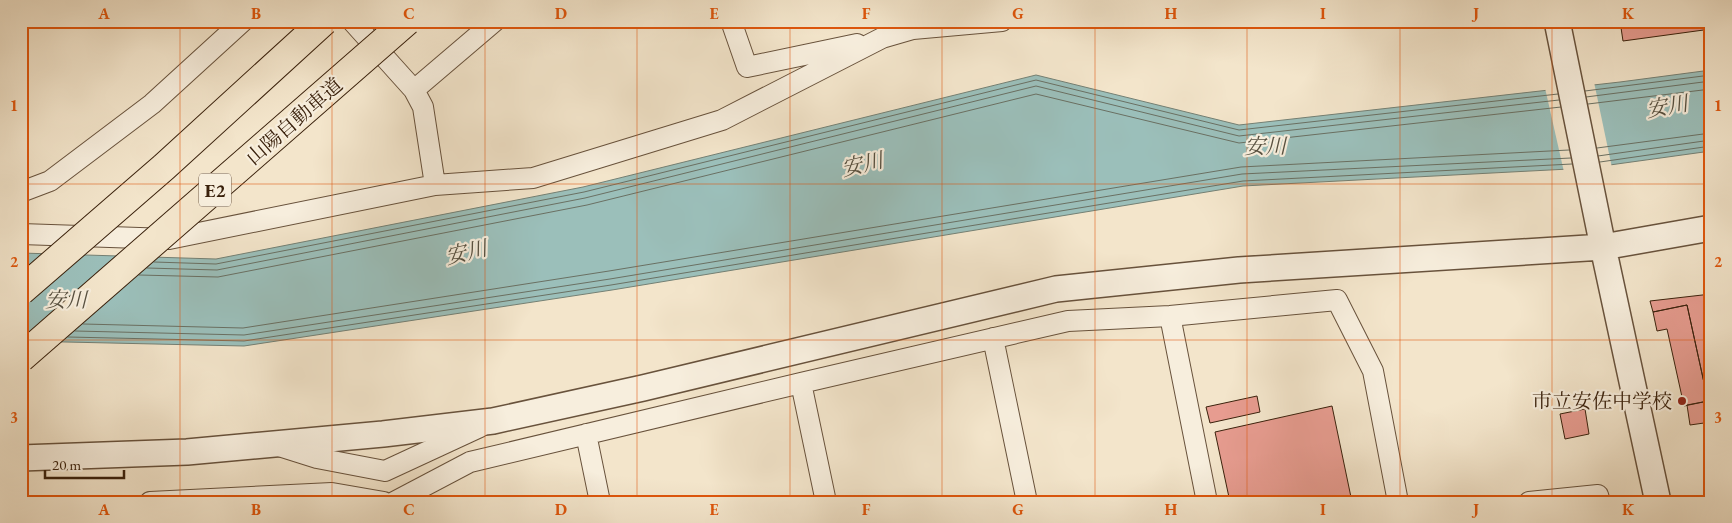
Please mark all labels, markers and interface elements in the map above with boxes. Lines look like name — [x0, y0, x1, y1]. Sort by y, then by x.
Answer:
text: A — [97, 3, 110, 24]
text: B — [251, 3, 261, 24]
text: C — [403, 3, 415, 24]
text: D — [555, 3, 567, 24]
text: E — [709, 3, 719, 24]
text: F — [862, 3, 871, 24]
text: G — [1012, 3, 1024, 24]
text: H — [1165, 3, 1178, 24]
text: I — [1320, 3, 1326, 24]
text: J — [1471, 3, 1479, 24]
text: K — [1622, 3, 1635, 24]
street label: 山陽自動車道 — [240, 72, 348, 170]
water label: 安川 — [1644, 89, 1692, 123]
text: 1 — [10, 95, 18, 116]
text: 1 — [1714, 95, 1722, 116]
water label: 安川 — [1244, 132, 1288, 160]
water label: 安川 — [839, 146, 887, 182]
road number: E2 — [199, 174, 231, 206]
water label: 安川 — [443, 234, 491, 270]
text: 2 — [10, 251, 19, 272]
text: 2 — [1714, 251, 1723, 272]
water label: 安川 — [45, 286, 89, 313]
place label: 市立安佐中学校 — [1532, 388, 1672, 414]
marker: 市立安佐中学校 — [1676, 395, 1688, 407]
text: 3 — [10, 407, 18, 428]
text: 3 — [1714, 407, 1722, 428]
scale bar — [45, 448, 124, 480]
text: 20 m — [52, 455, 81, 474]
text: A — [97, 499, 110, 520]
text: B — [251, 499, 261, 520]
text: C — [403, 499, 415, 520]
text: D — [555, 499, 567, 520]
text: E — [709, 499, 719, 520]
text: F — [862, 499, 871, 520]
text: G — [1012, 499, 1024, 520]
text: H — [1165, 499, 1178, 520]
text: I — [1320, 499, 1326, 520]
text: J — [1471, 499, 1479, 520]
text: K — [1622, 499, 1635, 520]

